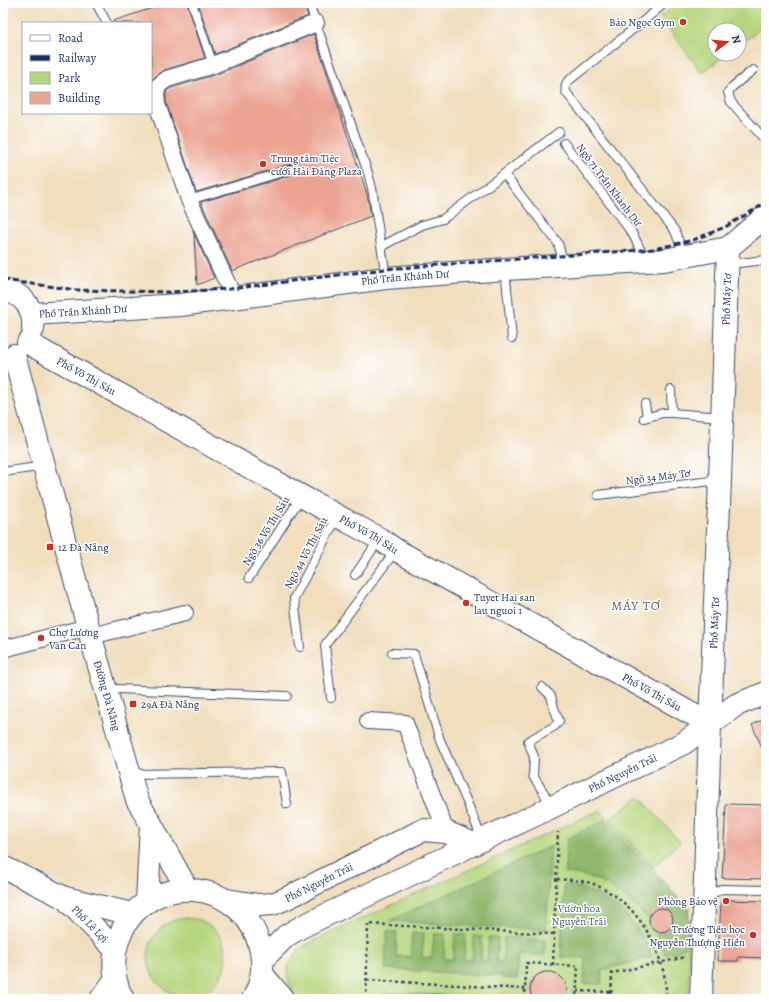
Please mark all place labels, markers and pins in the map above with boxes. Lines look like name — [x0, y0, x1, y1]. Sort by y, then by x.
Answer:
place label: Bảo Ngọc Gym — [609, 15, 675, 30]
marker: Bảo Ngọc Gym — [678, 17, 688, 27]
place label: Trung tâm Tiệc cưới Hải Đăng Plaza — [271, 151, 363, 179]
marker: Trung tâm Tiệc cưới Hải Đăng Plaza — [258, 159, 268, 169]
place label: 12 Đà Nẵng — [58, 540, 109, 555]
marker: 12 Đà Nẵng — [45, 542, 55, 552]
place label: Tuyet Hai san lau nguoi 1 — [474, 590, 535, 618]
marker: Tuyet Hai san lau nguoi 1 — [461, 598, 471, 608]
place label: Chợ Lương Văn Can — [48, 625, 99, 653]
marker: Chợ Lương Văn Can — [36, 633, 46, 643]
place label: 29A Đà Nẵng — [141, 697, 200, 712]
marker: 29A Đà Nẵng — [128, 699, 138, 709]
place label: Phòng Bảo vệ — [658, 894, 718, 909]
marker: Phòng Bảo vệ — [721, 896, 731, 906]
place label: Trường Tiểu học Nguyễn Thượng Hiền — [649, 922, 745, 950]
marker: Trường Tiểu học Nguyễn Thượng Hiền — [748, 930, 758, 940]

